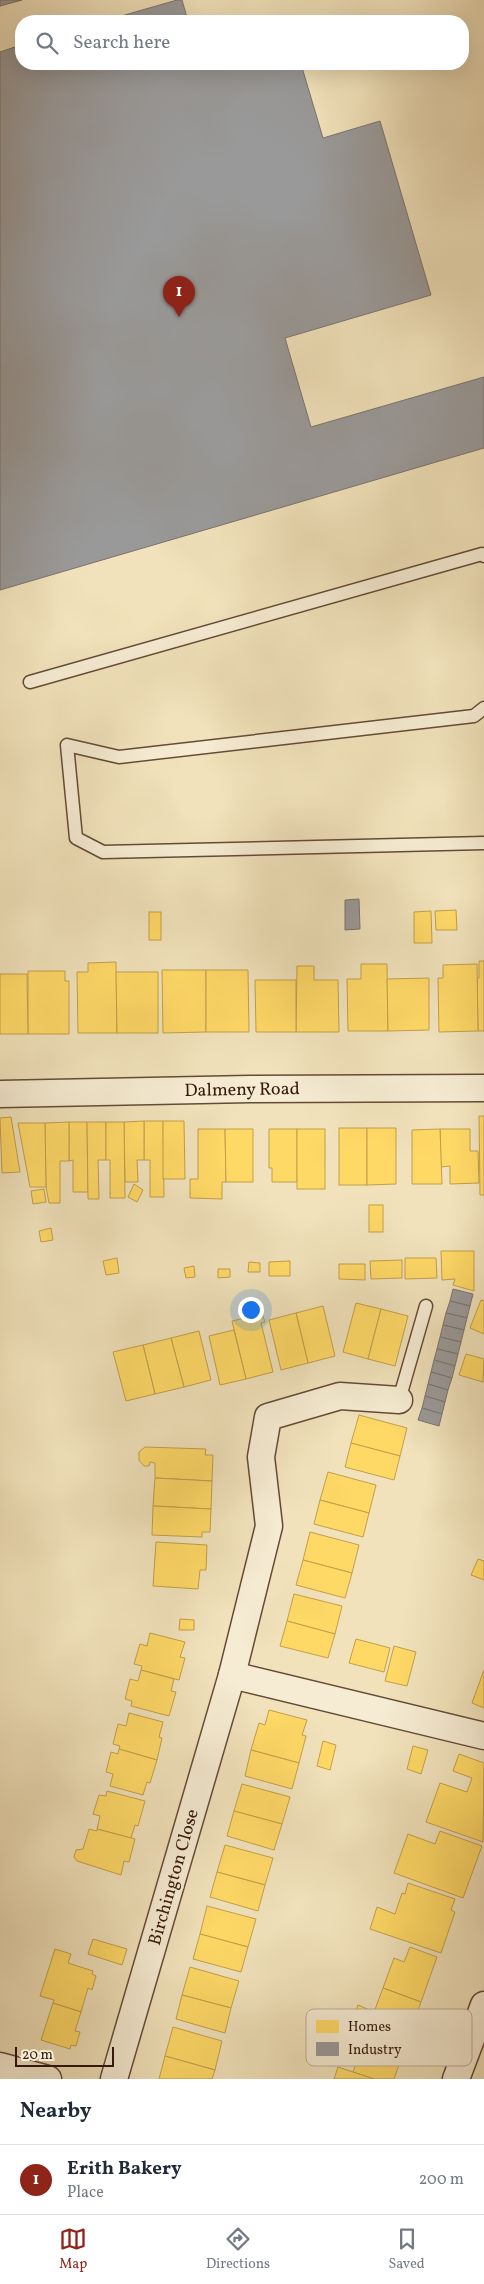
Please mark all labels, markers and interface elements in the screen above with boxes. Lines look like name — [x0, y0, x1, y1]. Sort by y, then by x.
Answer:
search box — [15, 15, 469, 70]
icon: search — [33, 29, 61, 57]
text: Search here — [73, 30, 170, 56]
pin: 1 — [163, 276, 195, 317]
street label: Dalmeny Road — [184, 1077, 300, 1104]
your location — [238, 1297, 264, 1323]
street label: Birchington Close — [143, 1806, 206, 1949]
legend — [306, 2009, 472, 2066]
text: Homes — [348, 2018, 391, 2037]
text: Industry — [348, 2041, 402, 2060]
scale bar — [15, 2044, 114, 2067]
text: 20 m — [22, 2046, 53, 2065]
text: Nearby — [20, 2097, 91, 2126]
text: Erith Bakery — [67, 2156, 182, 2182]
text: 1 — [33, 2169, 39, 2191]
text: 200 m — [419, 2169, 464, 2191]
text: Place — [67, 2182, 104, 2204]
tab: Map — [59, 2225, 87, 2274]
tab: Directions — [206, 2225, 270, 2274]
tab: Saved — [389, 2225, 425, 2274]

